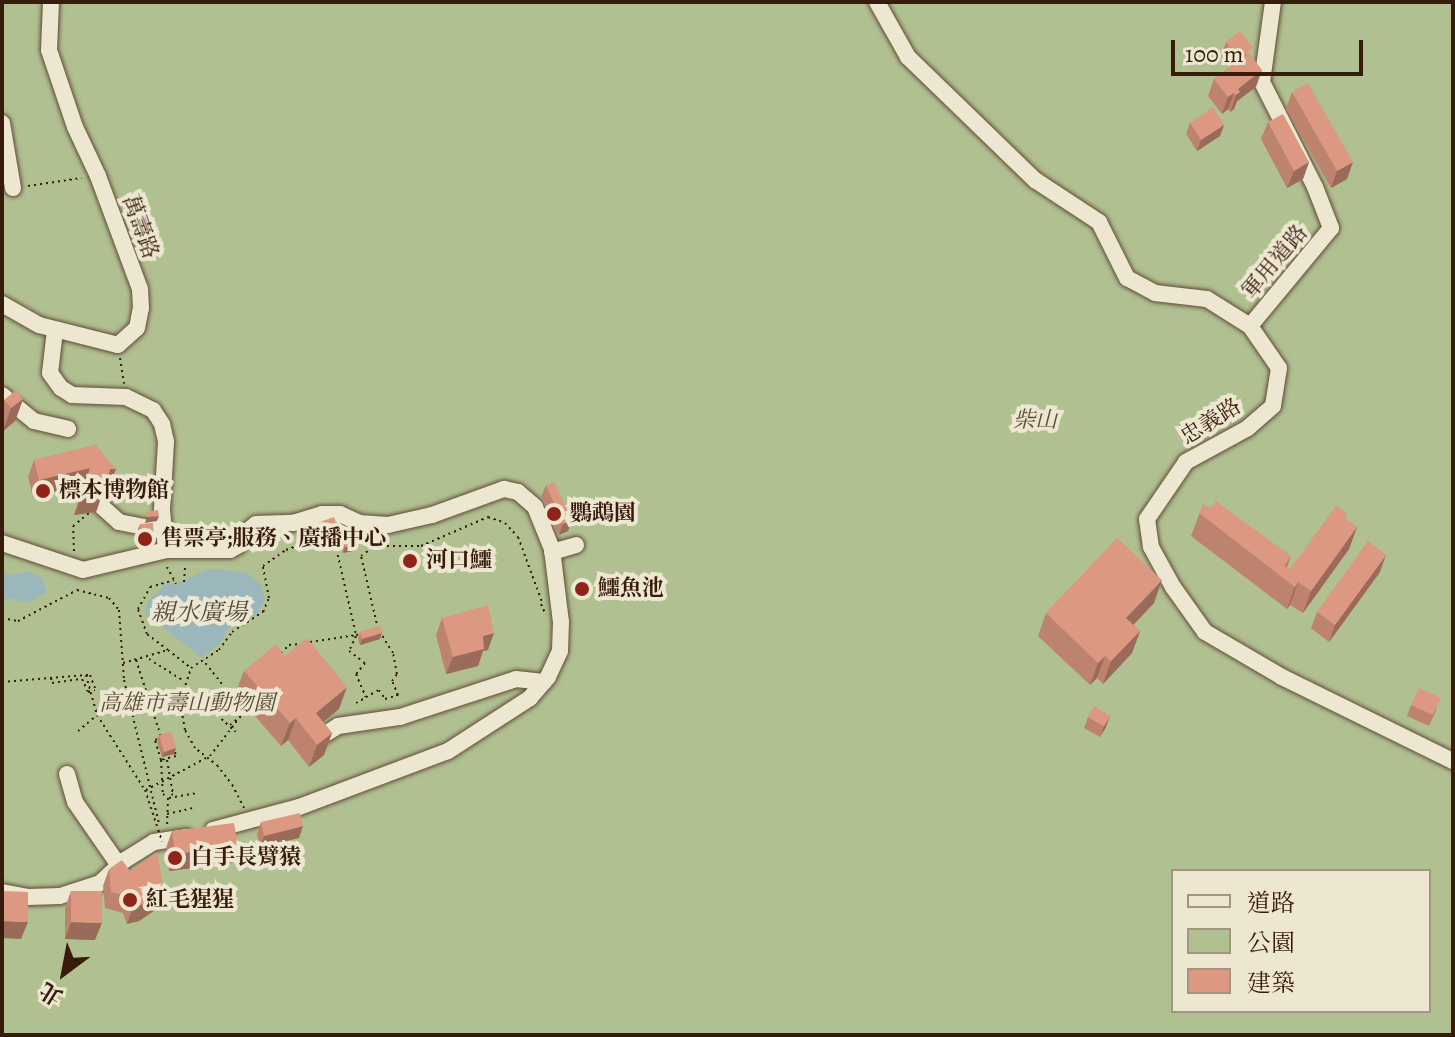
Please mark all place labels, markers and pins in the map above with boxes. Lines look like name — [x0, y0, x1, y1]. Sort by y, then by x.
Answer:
place label: 標本博物館 — [59, 478, 169, 504]
marker: 標本博物館 — [34, 482, 52, 500]
place label: 鸚鵡園 — [570, 501, 636, 527]
marker: 鸚鵡園 — [545, 505, 563, 523]
place label: 售票亭;服務、廣播中心 — [161, 526, 386, 552]
marker: 售票亭;服務、廣播中心 — [136, 530, 154, 548]
place label: 河口鱷 — [426, 548, 492, 574]
marker: 河口鱷 — [401, 552, 419, 570]
place label: 鱷魚池 — [598, 576, 664, 602]
marker: 鱷魚池 — [573, 580, 591, 598]
place label: 白手長臂猿 — [191, 845, 301, 871]
marker: 白手長臂猿 — [166, 849, 184, 867]
place label: 紅毛猩猩 — [146, 887, 234, 913]
marker: 紅毛猩猩 — [121, 891, 139, 909]

